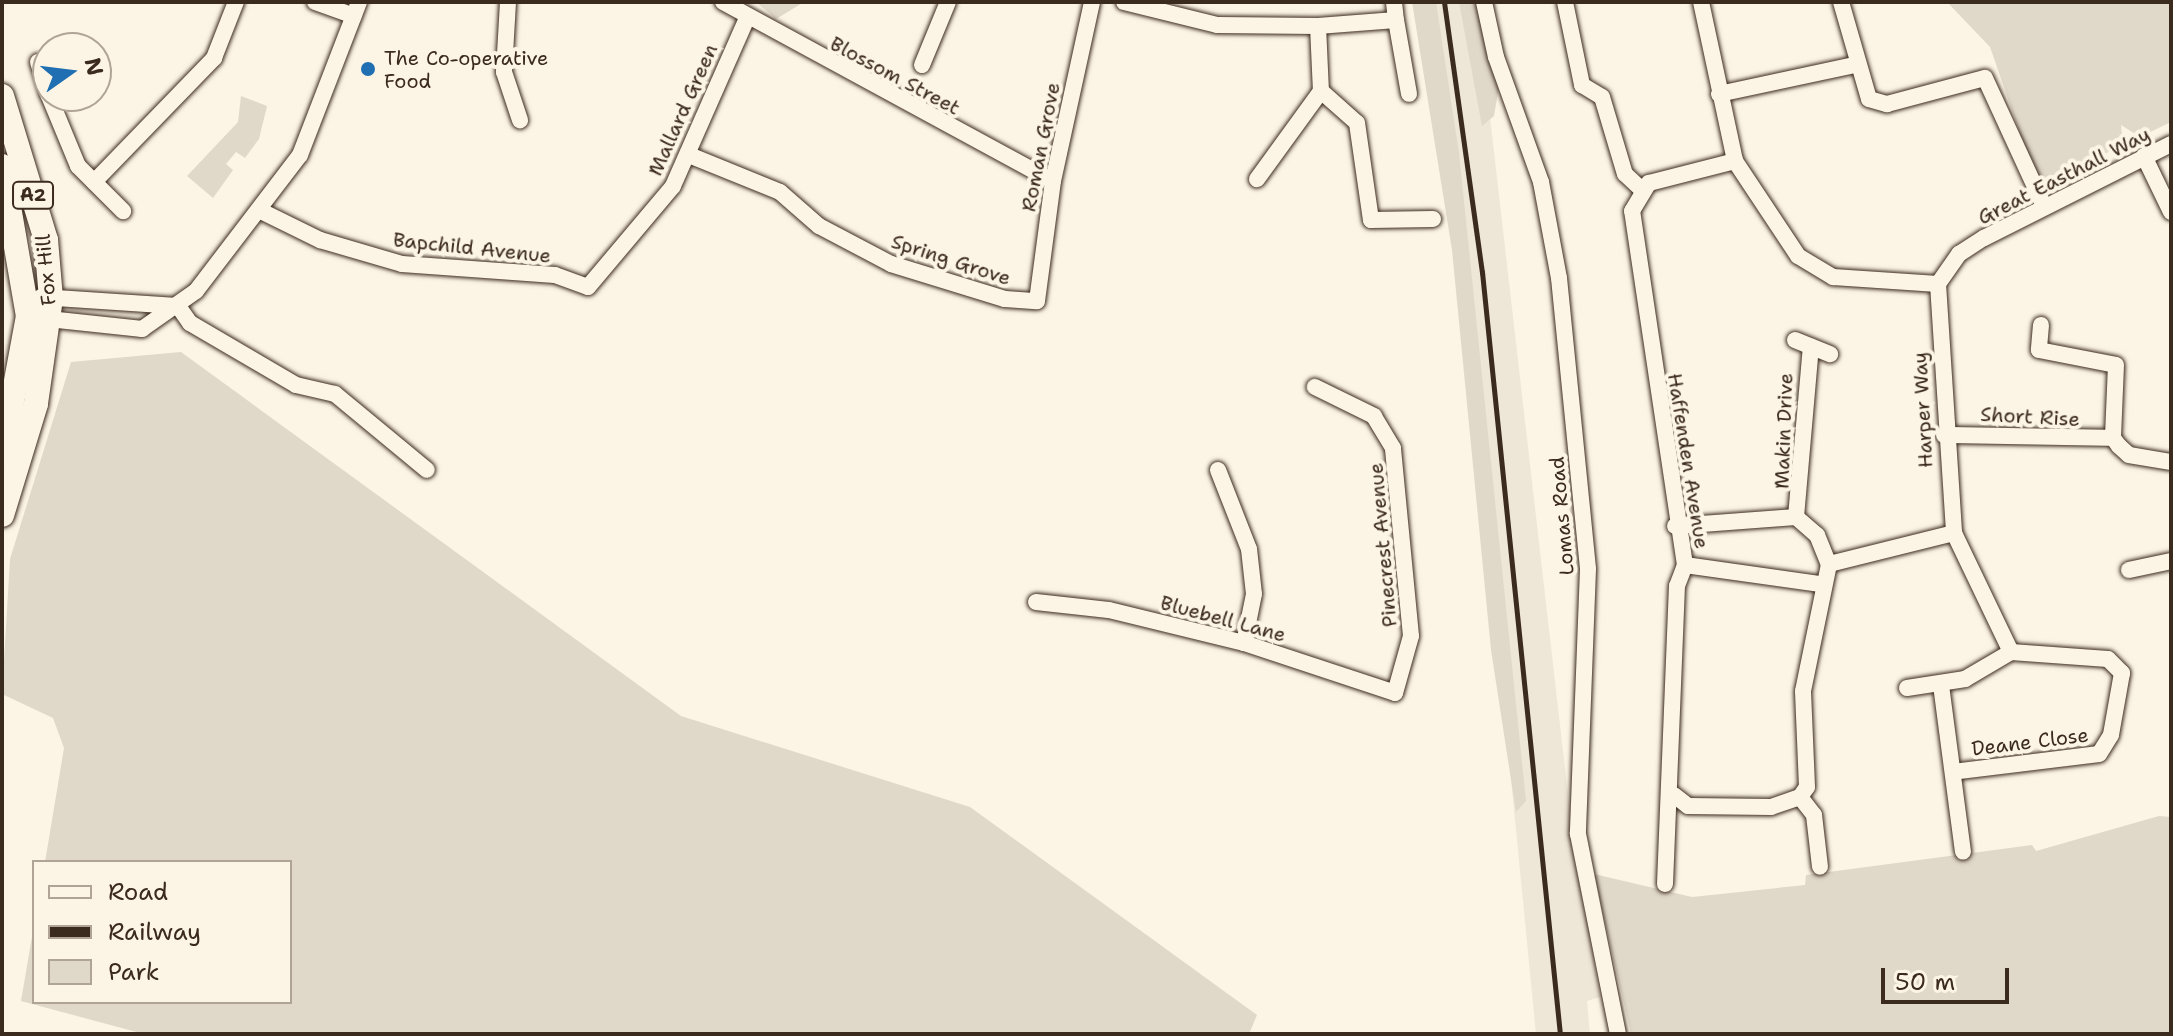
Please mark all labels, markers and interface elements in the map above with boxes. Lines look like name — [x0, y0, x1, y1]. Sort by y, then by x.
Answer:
north arrow — [32, 32, 112, 112]
street label: Blossom Street — [826, 32, 964, 120]
street label: Mallard Green — [643, 40, 723, 180]
place label: The Co-operative Food — [384, 46, 548, 93]
text: N — [78, 55, 110, 79]
marker: The Co-operative Food — [359, 60, 377, 78]
street label: Roman Grove — [1017, 80, 1065, 214]
street label: Great Easthall Way — [1974, 122, 2154, 230]
road number: A2 — [11, 181, 55, 209]
street label: Bapchild Avenue — [392, 228, 552, 268]
street label: Spring Grove — [888, 229, 1014, 291]
street label: Fox Hill — [31, 233, 61, 307]
street label: Harper Way — [1908, 351, 1938, 469]
street label: Haffenden Avenue — [1662, 372, 1714, 550]
street label: Makin Drive — [1770, 373, 1798, 489]
street label: Short Rise — [1980, 402, 2080, 432]
street label: Lomas Road — [1545, 456, 1579, 576]
street label: Pinecrest Avenue — [1364, 462, 1402, 628]
street label: Bluebell Lane — [1158, 591, 1288, 647]
street label: Deane Close — [1970, 723, 2090, 761]
legend — [32, 860, 292, 1004]
text: Road — [108, 876, 168, 908]
text: Railway — [108, 916, 201, 948]
scale bar — [1885, 952, 2013, 1002]
text: Park — [108, 956, 160, 988]
text: 50 m — [1895, 966, 1955, 998]

